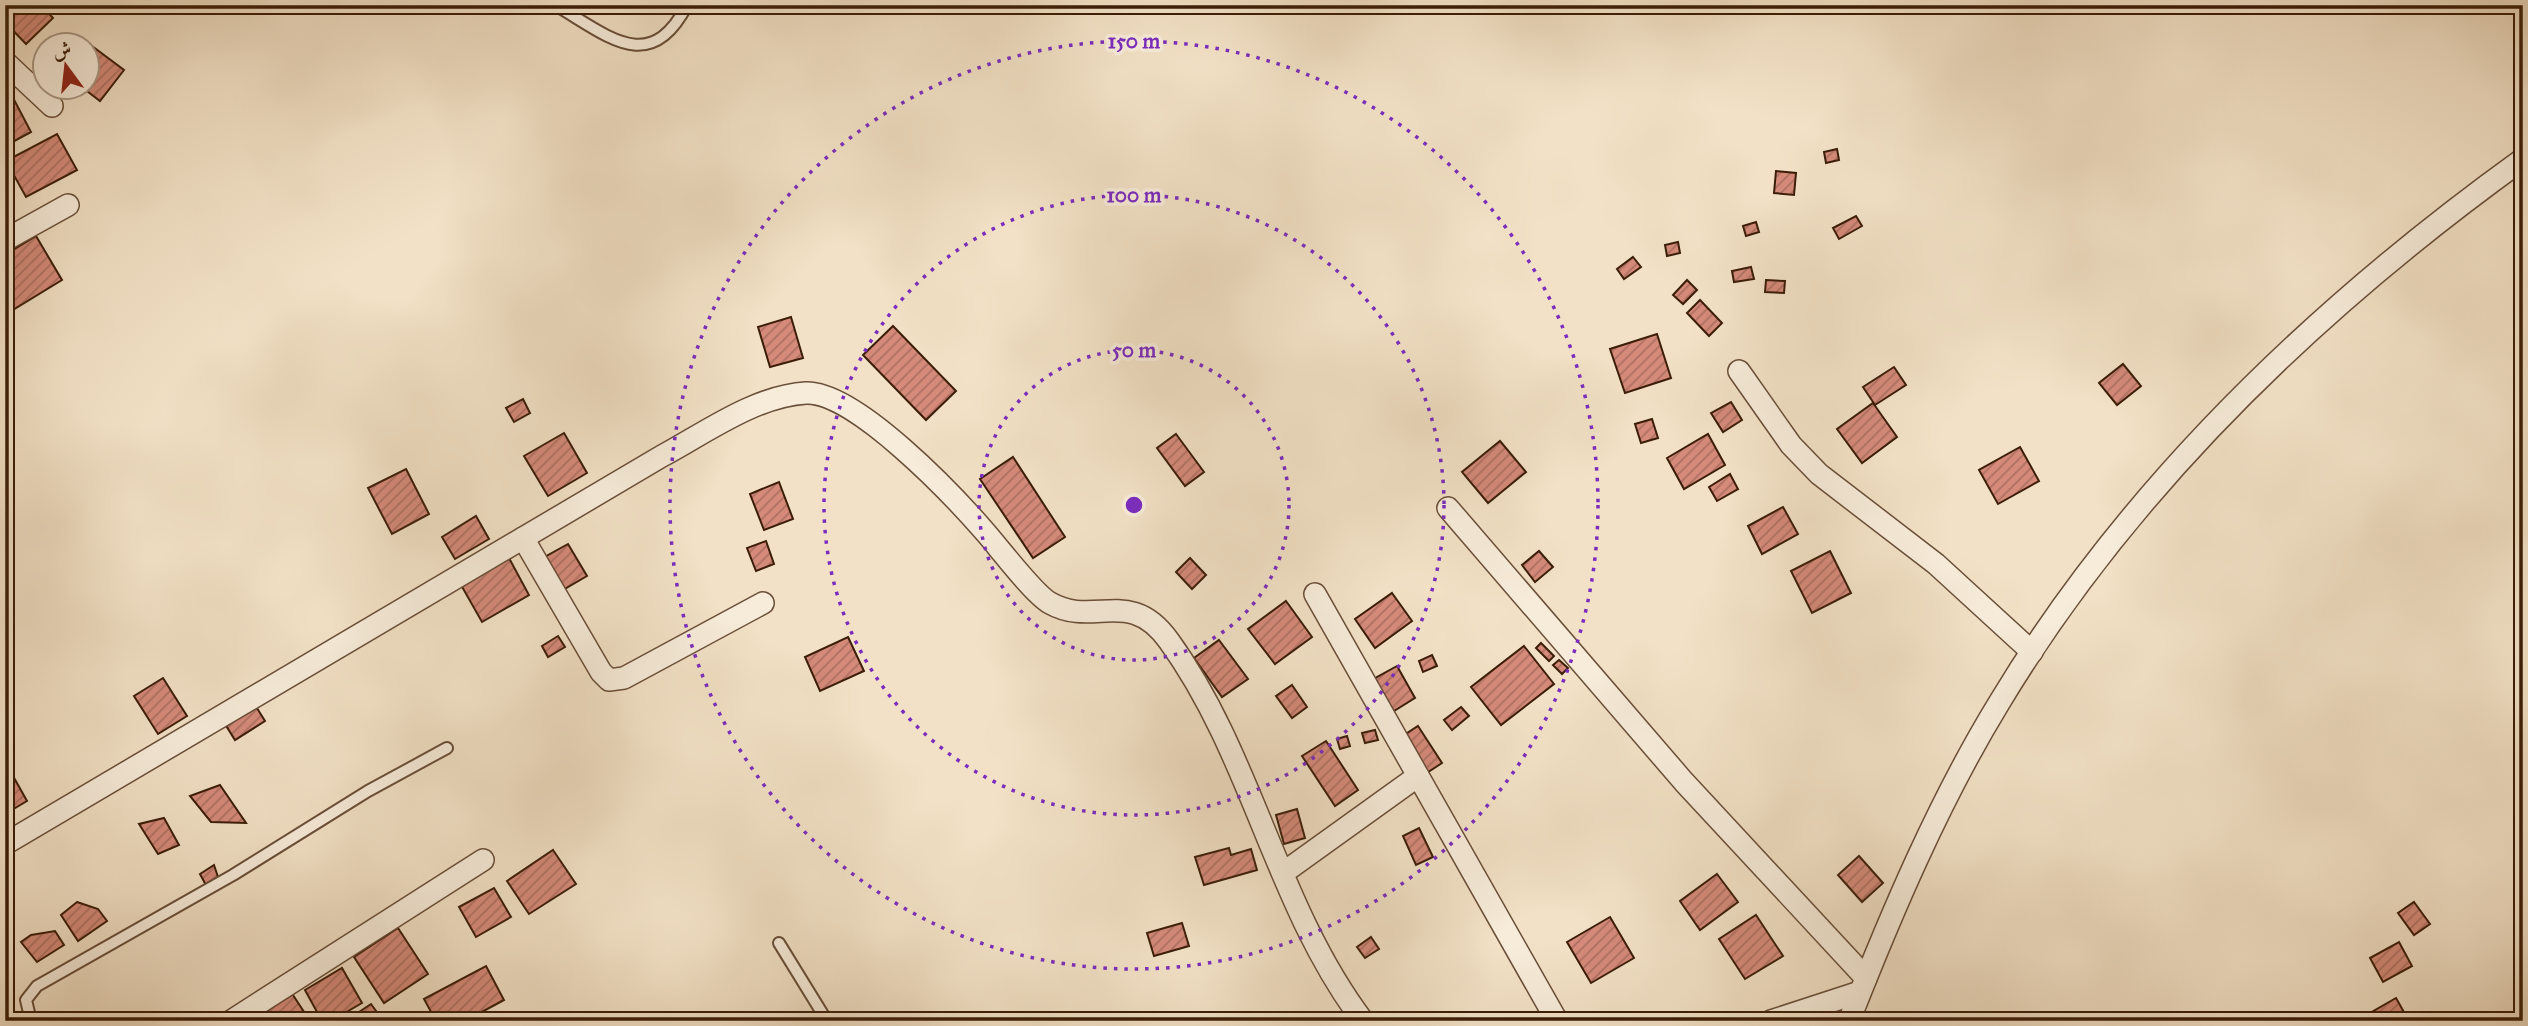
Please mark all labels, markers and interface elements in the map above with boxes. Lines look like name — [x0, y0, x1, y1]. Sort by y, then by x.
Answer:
text: 150 m — [1108, 28, 1160, 54]
north arrow — [32, 32, 102, 102]
text: ش — [50, 37, 74, 64]
text: 100 m — [1107, 182, 1162, 208]
text: 50 m — [1112, 337, 1156, 363]
centre of rings — [1122, 493, 1146, 517]

